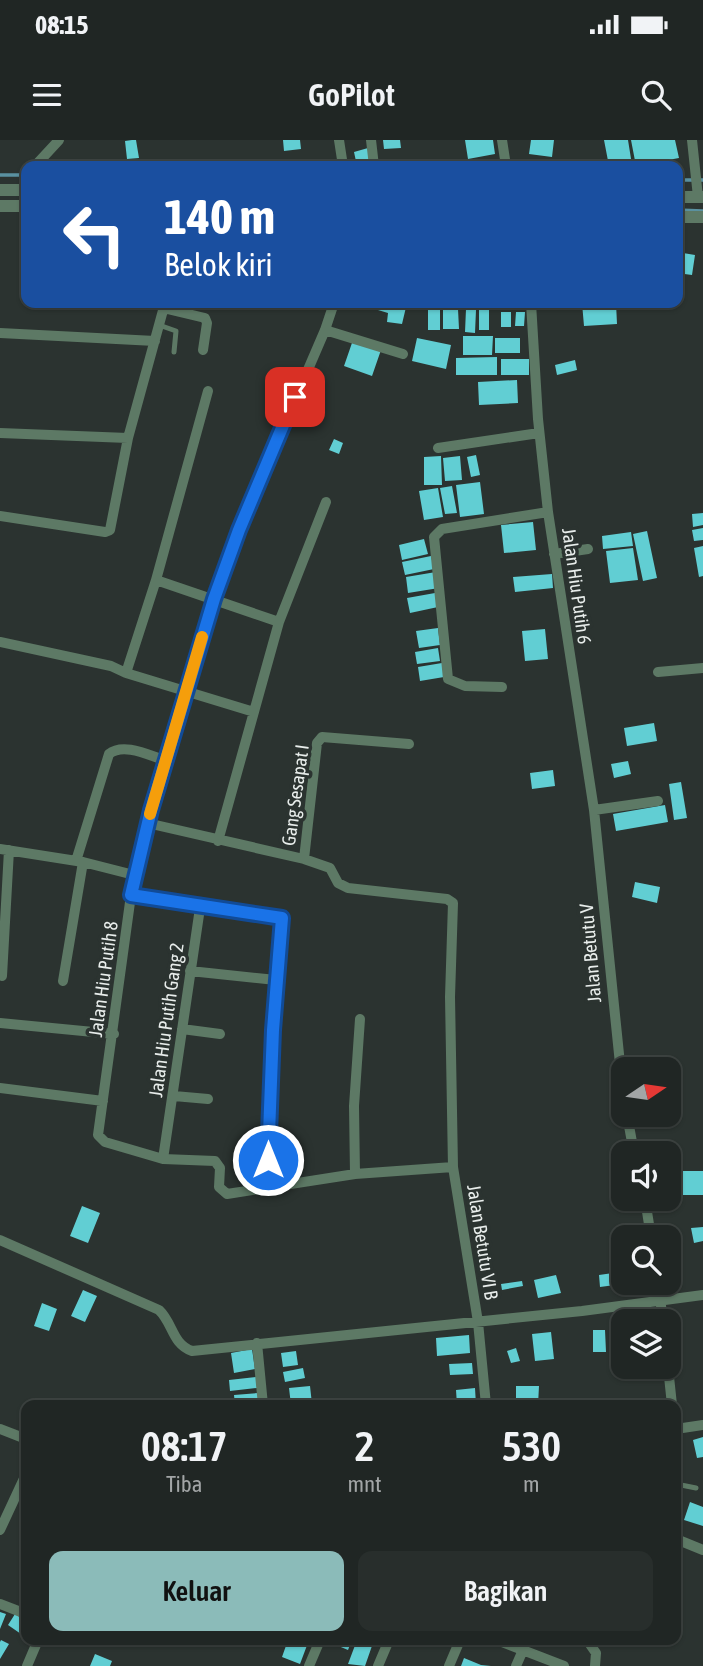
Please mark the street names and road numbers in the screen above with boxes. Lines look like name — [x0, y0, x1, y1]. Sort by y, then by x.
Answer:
street label: Jalan Hiu Putih 6 — [558, 527, 596, 645]
street label: Gang Sesapat I — [277, 743, 313, 847]
street label: Jalan Betutu V — [575, 902, 605, 1003]
street label: Jalan Hiu Putih 8 — [84, 920, 122, 1038]
street label: Jalan Hiu Putih Gang 2 — [144, 941, 188, 1099]
street label: Jalan Betutu VI B — [463, 1183, 503, 1301]

